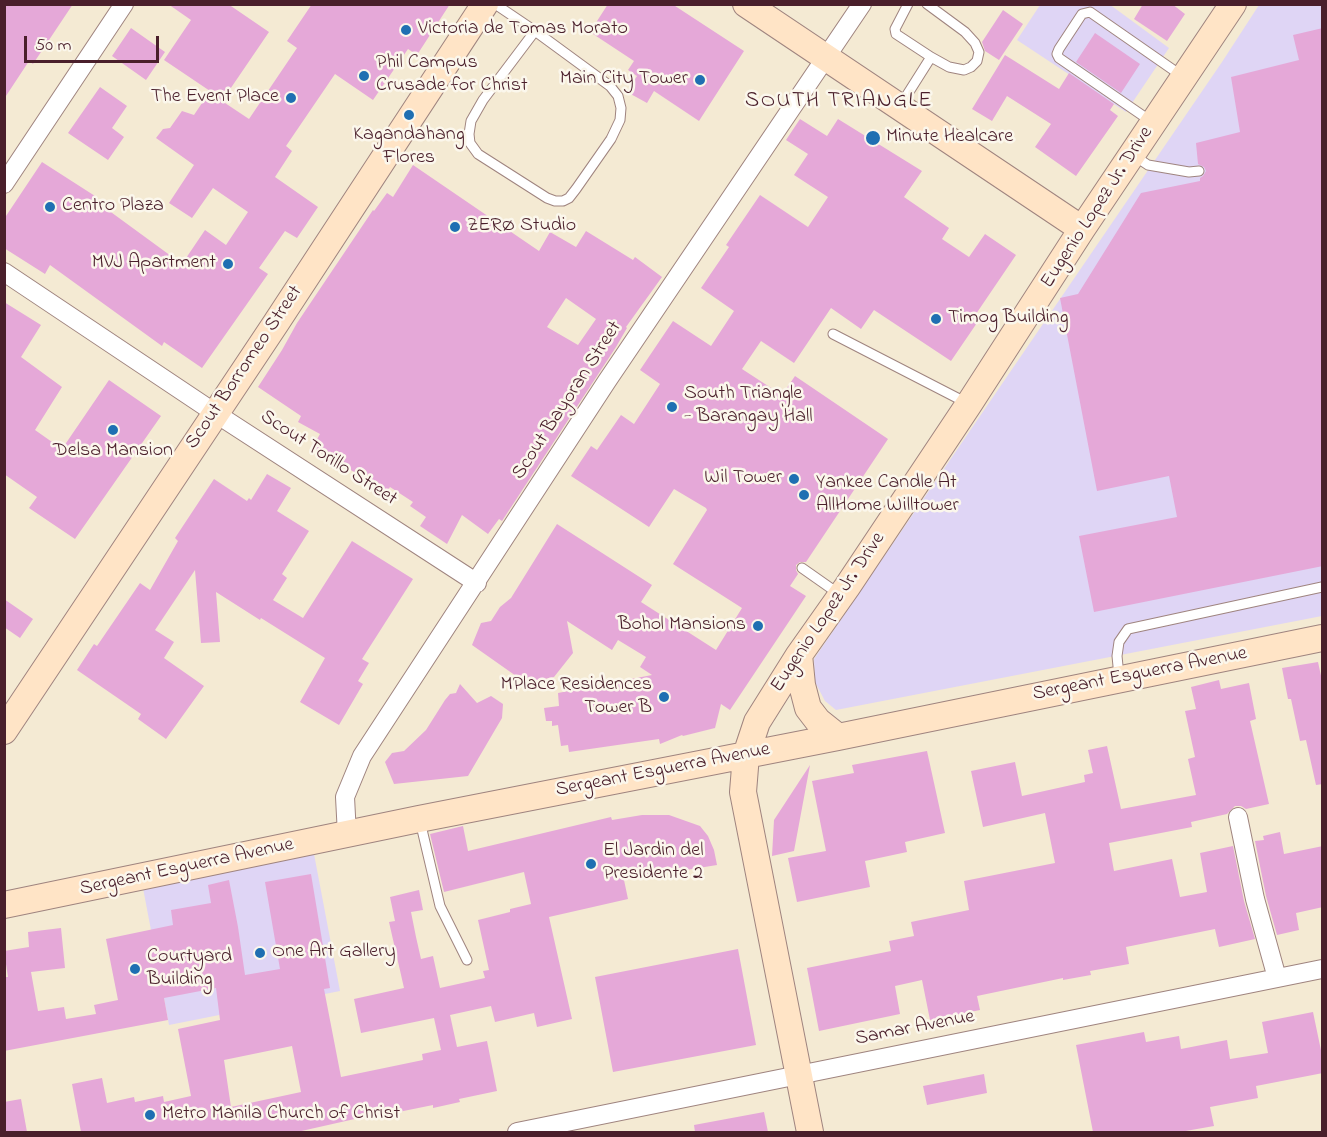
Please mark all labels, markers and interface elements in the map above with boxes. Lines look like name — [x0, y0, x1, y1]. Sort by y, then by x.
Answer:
place label: Victoria de Tomas Morato — [418, 18, 628, 42]
marker: Victoria de Tomas Morato — [399, 23, 413, 37]
scale bar — [27, 24, 162, 62]
text: 50 m — [35, 33, 72, 59]
place label: Phil Campus Crusade for Christ — [376, 52, 528, 99]
place label: Main City Tower — [560, 68, 688, 92]
marker: Phil Campus Crusade for Christ — [357, 69, 371, 83]
marker: Main City Tower — [693, 73, 707, 87]
place label: The Event Place — [151, 86, 279, 110]
district label: SOUTH TRIANGLE — [745, 89, 933, 115]
marker: The Event Place — [284, 91, 298, 105]
marker: Kagandahang Flores — [402, 108, 416, 122]
street label: Eugenio Lopez Jr. Drive — [1037, 123, 1159, 293]
place label: Kagandahang Flores — [353, 124, 465, 171]
place label: Minute Healcare — [886, 126, 1013, 150]
marker: Minute Healcare — [864, 129, 882, 147]
place label: Centro Plaza — [62, 195, 164, 219]
marker: Centro Plaza — [43, 200, 57, 214]
place label: ZERØ Studio — [467, 215, 576, 239]
marker: ZERØ Studio — [448, 220, 462, 234]
place label: MVJ Apartment — [92, 252, 216, 276]
marker: MVJ Apartment — [221, 257, 235, 271]
street label: Scout Borromeo Street — [181, 282, 309, 454]
place label: Timog Building — [948, 307, 1068, 331]
marker: Timog Building — [929, 312, 943, 326]
street label: Scout Bayoran Street — [508, 317, 628, 485]
place label: South Triangle - Barangay Hall — [684, 383, 813, 430]
marker: South Triangle - Barangay Hall — [665, 400, 679, 414]
street label: Scout Torillo Street — [255, 406, 401, 512]
marker: Delsa Mansion — [106, 423, 120, 437]
place label: Delsa Mansion — [53, 440, 173, 464]
place label: Wil Tower — [704, 467, 782, 491]
marker: Wil Tower — [787, 472, 801, 486]
place label: Yankee Candle At AllHome Willtower — [816, 472, 959, 519]
marker: Yankee Candle At AllHome Willtower — [797, 488, 811, 502]
street label: Eugenio Lopez Jr. Drive — [766, 528, 892, 698]
place label: Bohol Mansions — [618, 614, 746, 638]
marker: Bohol Mansions — [751, 619, 765, 633]
street label: Sergeant Esguerra Avenue — [1031, 642, 1249, 708]
place label: MPlace Residences Tower B — [501, 674, 652, 721]
marker: MPlace Residences Tower B — [657, 690, 671, 704]
street label: Sergeant Esguerra Avenue — [554, 738, 772, 804]
street label: Sergeant Esguerra Avenue — [78, 834, 296, 902]
place label: El Jardin del Presidente 2 — [603, 840, 703, 887]
marker: El Jardin del Presidente 2 — [584, 857, 598, 871]
place label: One Art Gallery — [272, 941, 396, 965]
place label: Courtyard Building — [147, 946, 232, 993]
marker: One Art Gallery — [253, 946, 267, 960]
marker: Courtyard Building — [128, 962, 142, 976]
street label: Samar Avenue — [853, 1006, 977, 1052]
place label: Metro Manila Church of Christ — [162, 1103, 400, 1127]
marker: Metro Manila Church of Christ — [143, 1108, 157, 1122]

